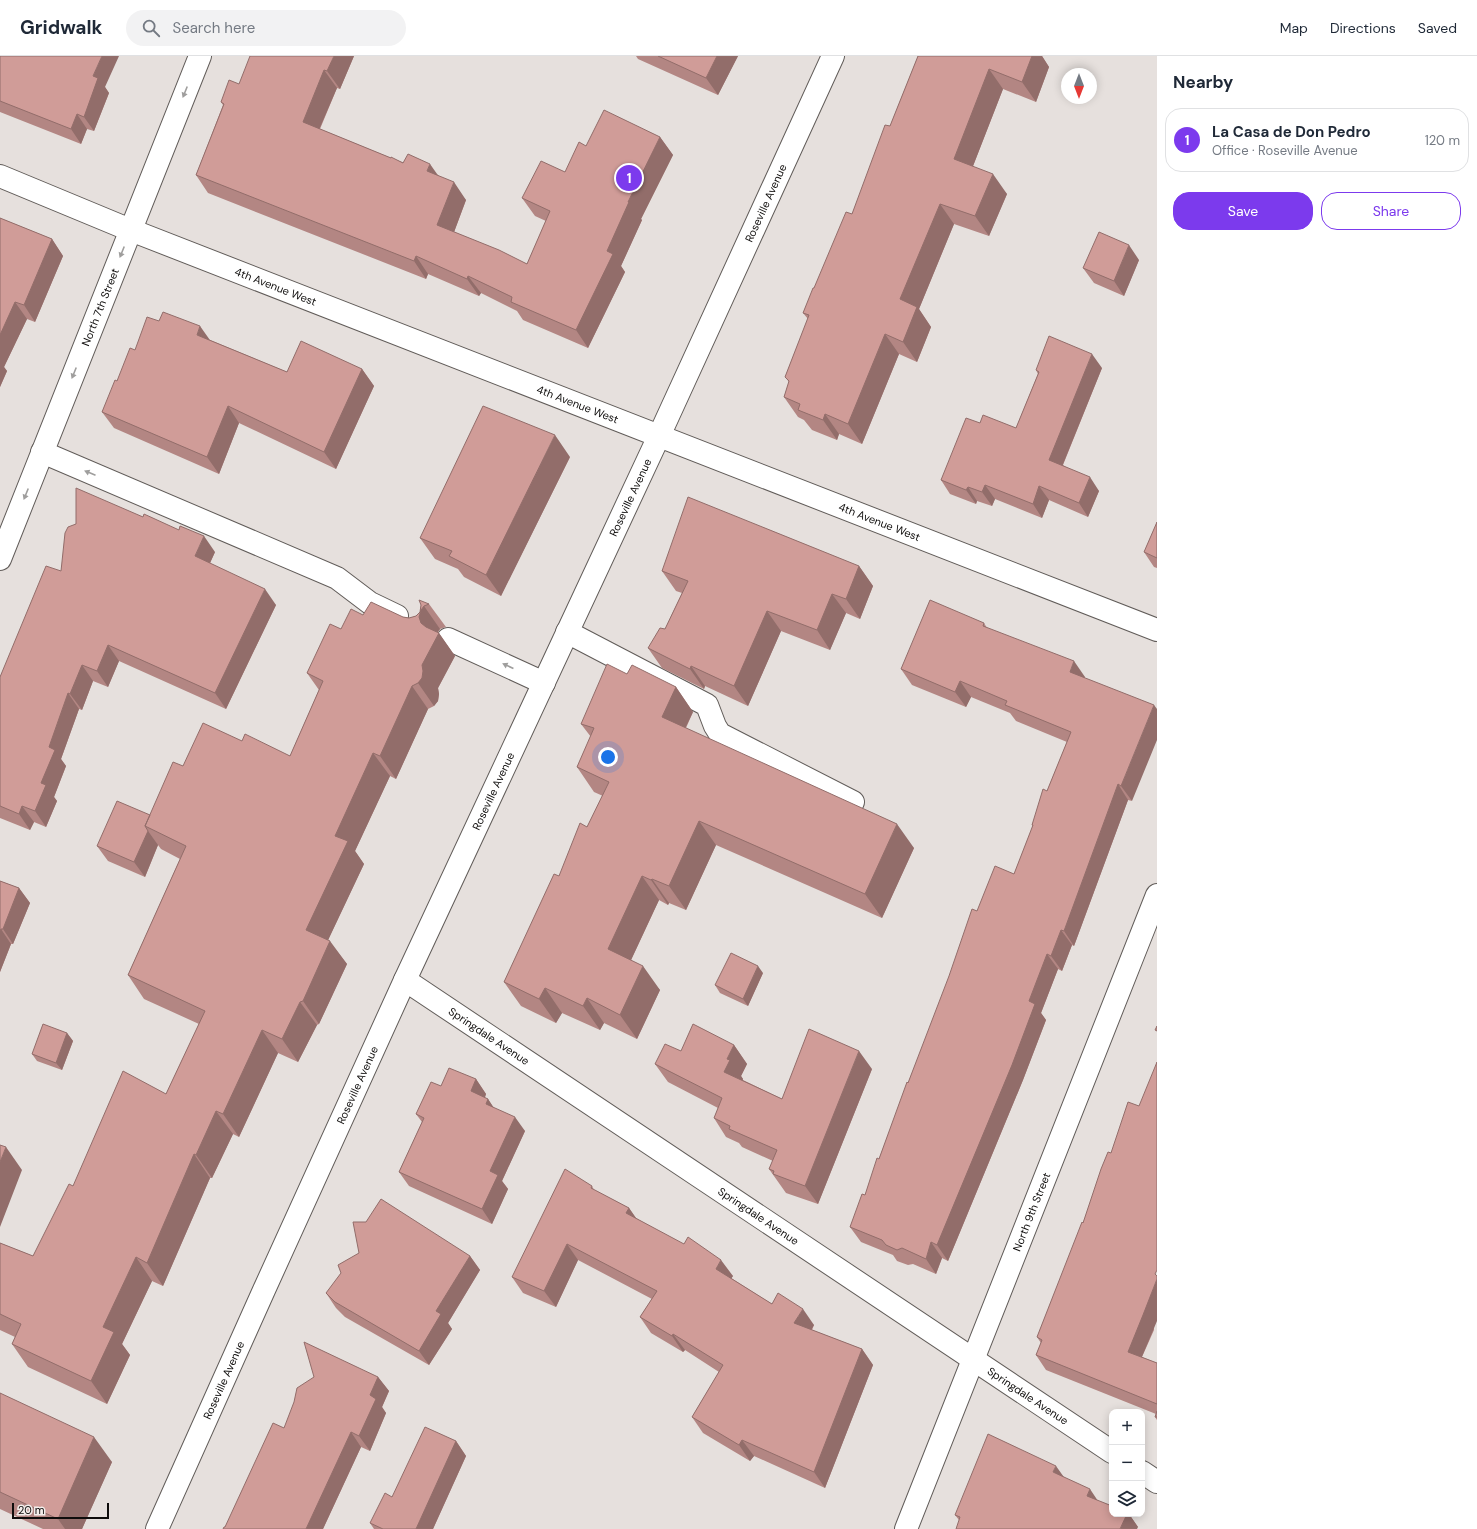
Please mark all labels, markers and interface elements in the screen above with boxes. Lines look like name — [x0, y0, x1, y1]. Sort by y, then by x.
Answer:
search box — [126, 10, 406, 46]
text: Gridwalk — [20, 15, 102, 40]
icon: search — [140, 17, 162, 39]
text: Search here — [172, 18, 255, 38]
text: Map — [1280, 19, 1308, 37]
text: Directions — [1330, 19, 1396, 37]
text: Saved — [1418, 19, 1457, 37]
north arrow — [1061, 68, 1097, 104]
text: Nearby — [1173, 71, 1233, 93]
one-way arrow — [182, 87, 188, 99]
text: La Casa de Don Pedro — [1212, 122, 1371, 142]
text: 1 — [1185, 132, 1189, 149]
text: 120 m — [1425, 132, 1460, 149]
text: Office · Roseville Avenue — [1212, 142, 1358, 159]
street label: Roseville Avenue — [742, 162, 790, 244]
pin: 1 — [616, 163, 642, 193]
button: Save — [1173, 192, 1313, 230]
button: Share — [1321, 192, 1461, 230]
one-way arrow — [119, 247, 125, 258]
street label: 4th Avenue West — [233, 264, 319, 309]
street label: North 7th Street — [78, 266, 122, 348]
one-way arrow — [70, 367, 76, 379]
street label: 4th Avenue West — [535, 382, 620, 426]
street label: Roseville Avenue — [606, 456, 654, 539]
one-way arrow — [84, 470, 96, 476]
one-way arrow — [22, 488, 28, 500]
street label: 4th Avenue West — [837, 500, 922, 544]
one-way arrow — [503, 663, 514, 669]
your location — [598, 747, 618, 767]
street label: Roseville Avenue — [469, 750, 517, 832]
street label: Springdale Avenue — [446, 1004, 532, 1068]
street label: Roseville Avenue — [333, 1044, 381, 1126]
street label: North 9th Street — [1010, 1171, 1053, 1253]
street label: Springdale Avenue — [715, 1184, 802, 1248]
street label: Roseville Avenue — [200, 1339, 247, 1422]
street label: Springdale Avenue — [985, 1364, 1071, 1428]
map controls — [1109, 1409, 1145, 1517]
button: + — [1109, 1409, 1145, 1445]
button: − — [1109, 1445, 1145, 1481]
button: layers — [1109, 1481, 1145, 1517]
scale bar — [12, 1501, 109, 1520]
text: 20 m — [18, 1503, 44, 1517]

